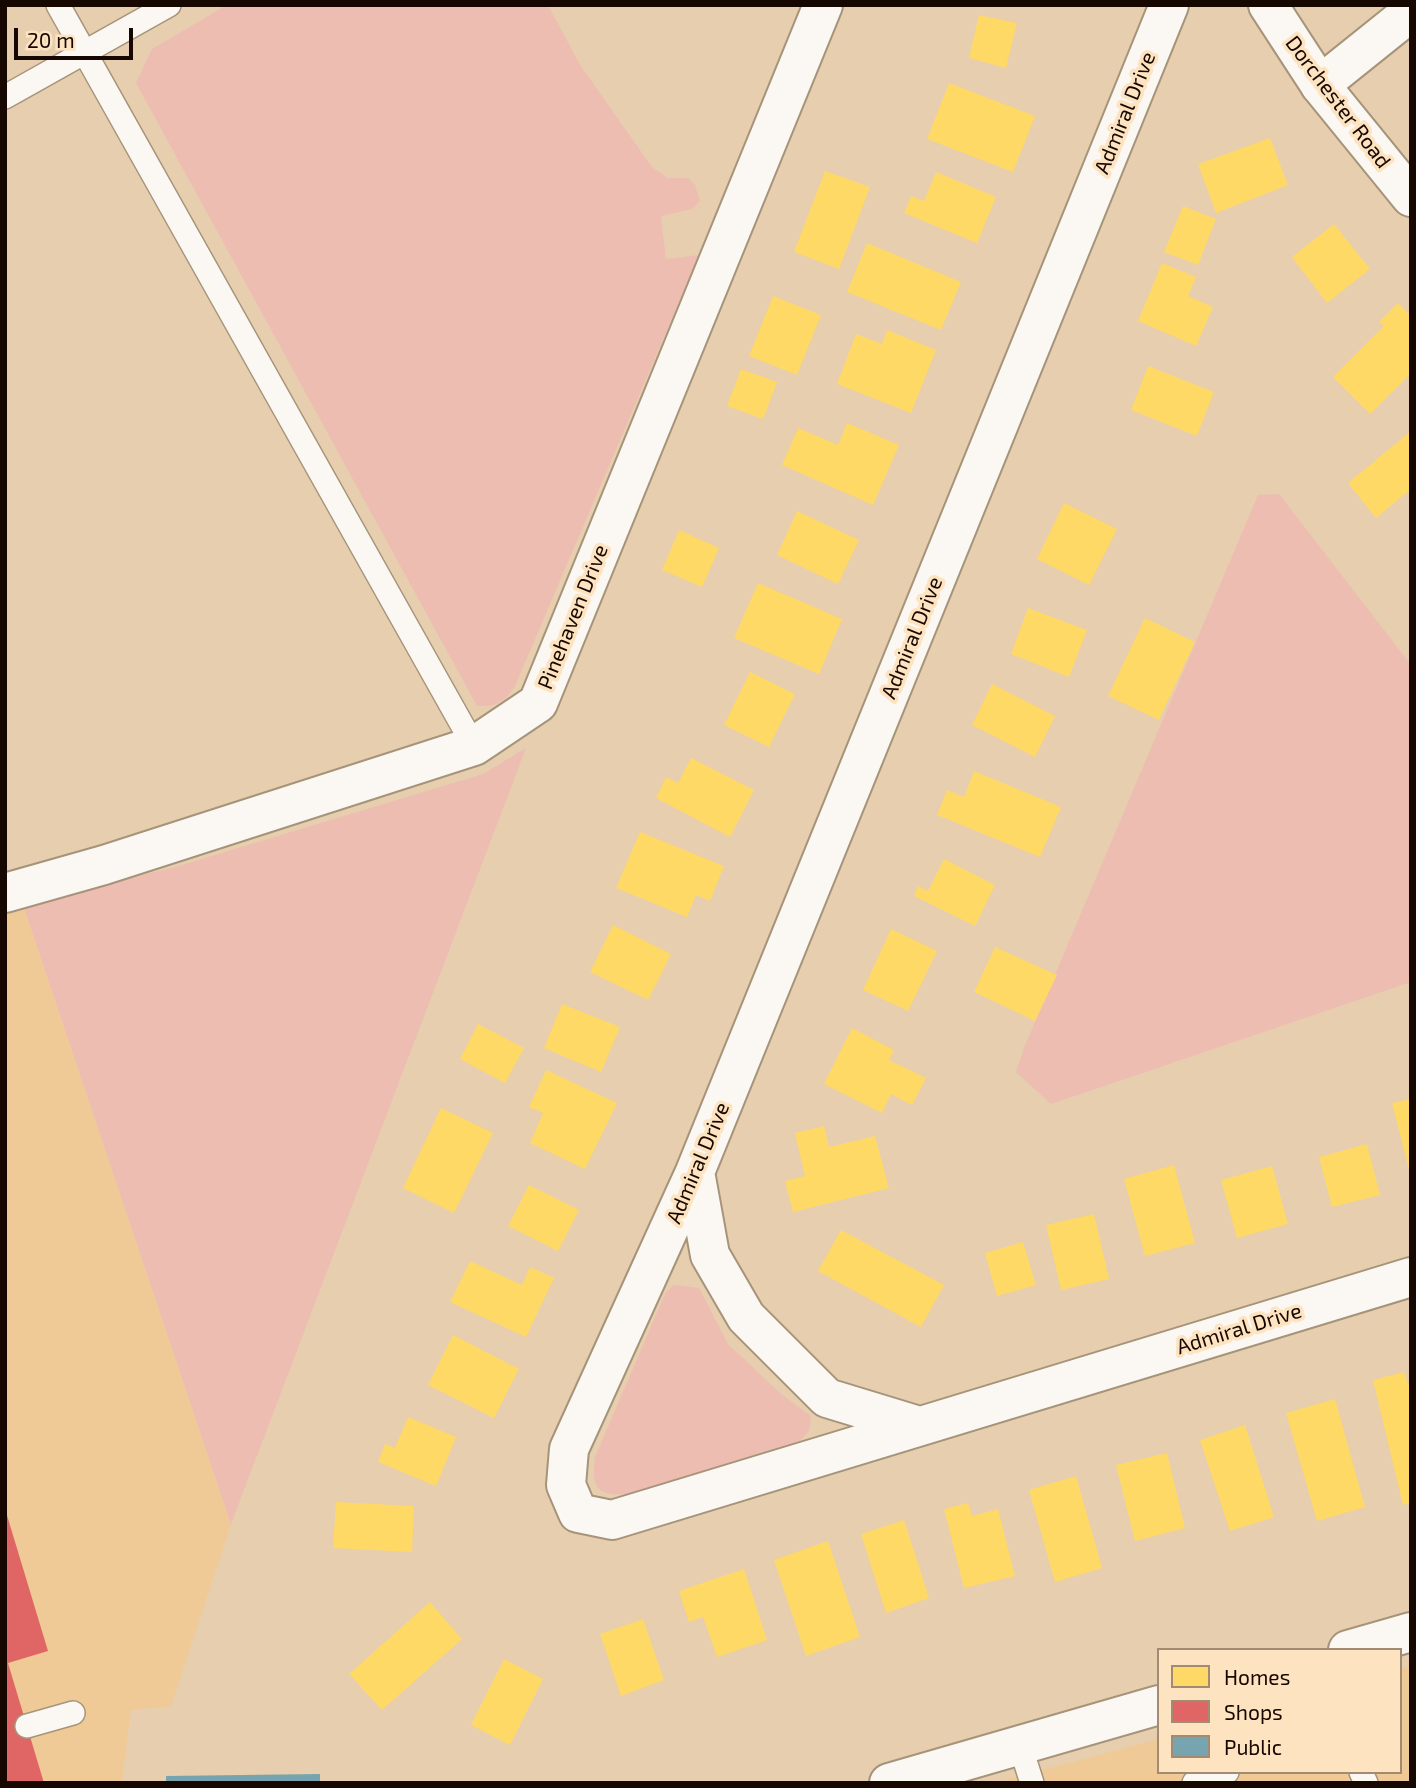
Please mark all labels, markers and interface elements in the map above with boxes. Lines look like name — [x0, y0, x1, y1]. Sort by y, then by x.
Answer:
scale bar — [18, 14, 136, 58]
text: 20 m — [27, 27, 75, 52]
street label: Dorchester Road — [1280, 31, 1396, 173]
street label: Admiral Drive — [1089, 48, 1161, 178]
street label: Pinehaven Drive — [533, 541, 613, 693]
street label: Admiral Drive — [876, 573, 948, 703]
street label: Admiral Drive — [661, 1099, 735, 1227]
street label: Admiral Drive — [1173, 1298, 1305, 1360]
legend — [1157, 1648, 1402, 1774]
text: Homes — [1224, 1664, 1290, 1689]
text: Shops — [1224, 1699, 1283, 1724]
text: Public — [1224, 1734, 1282, 1759]

